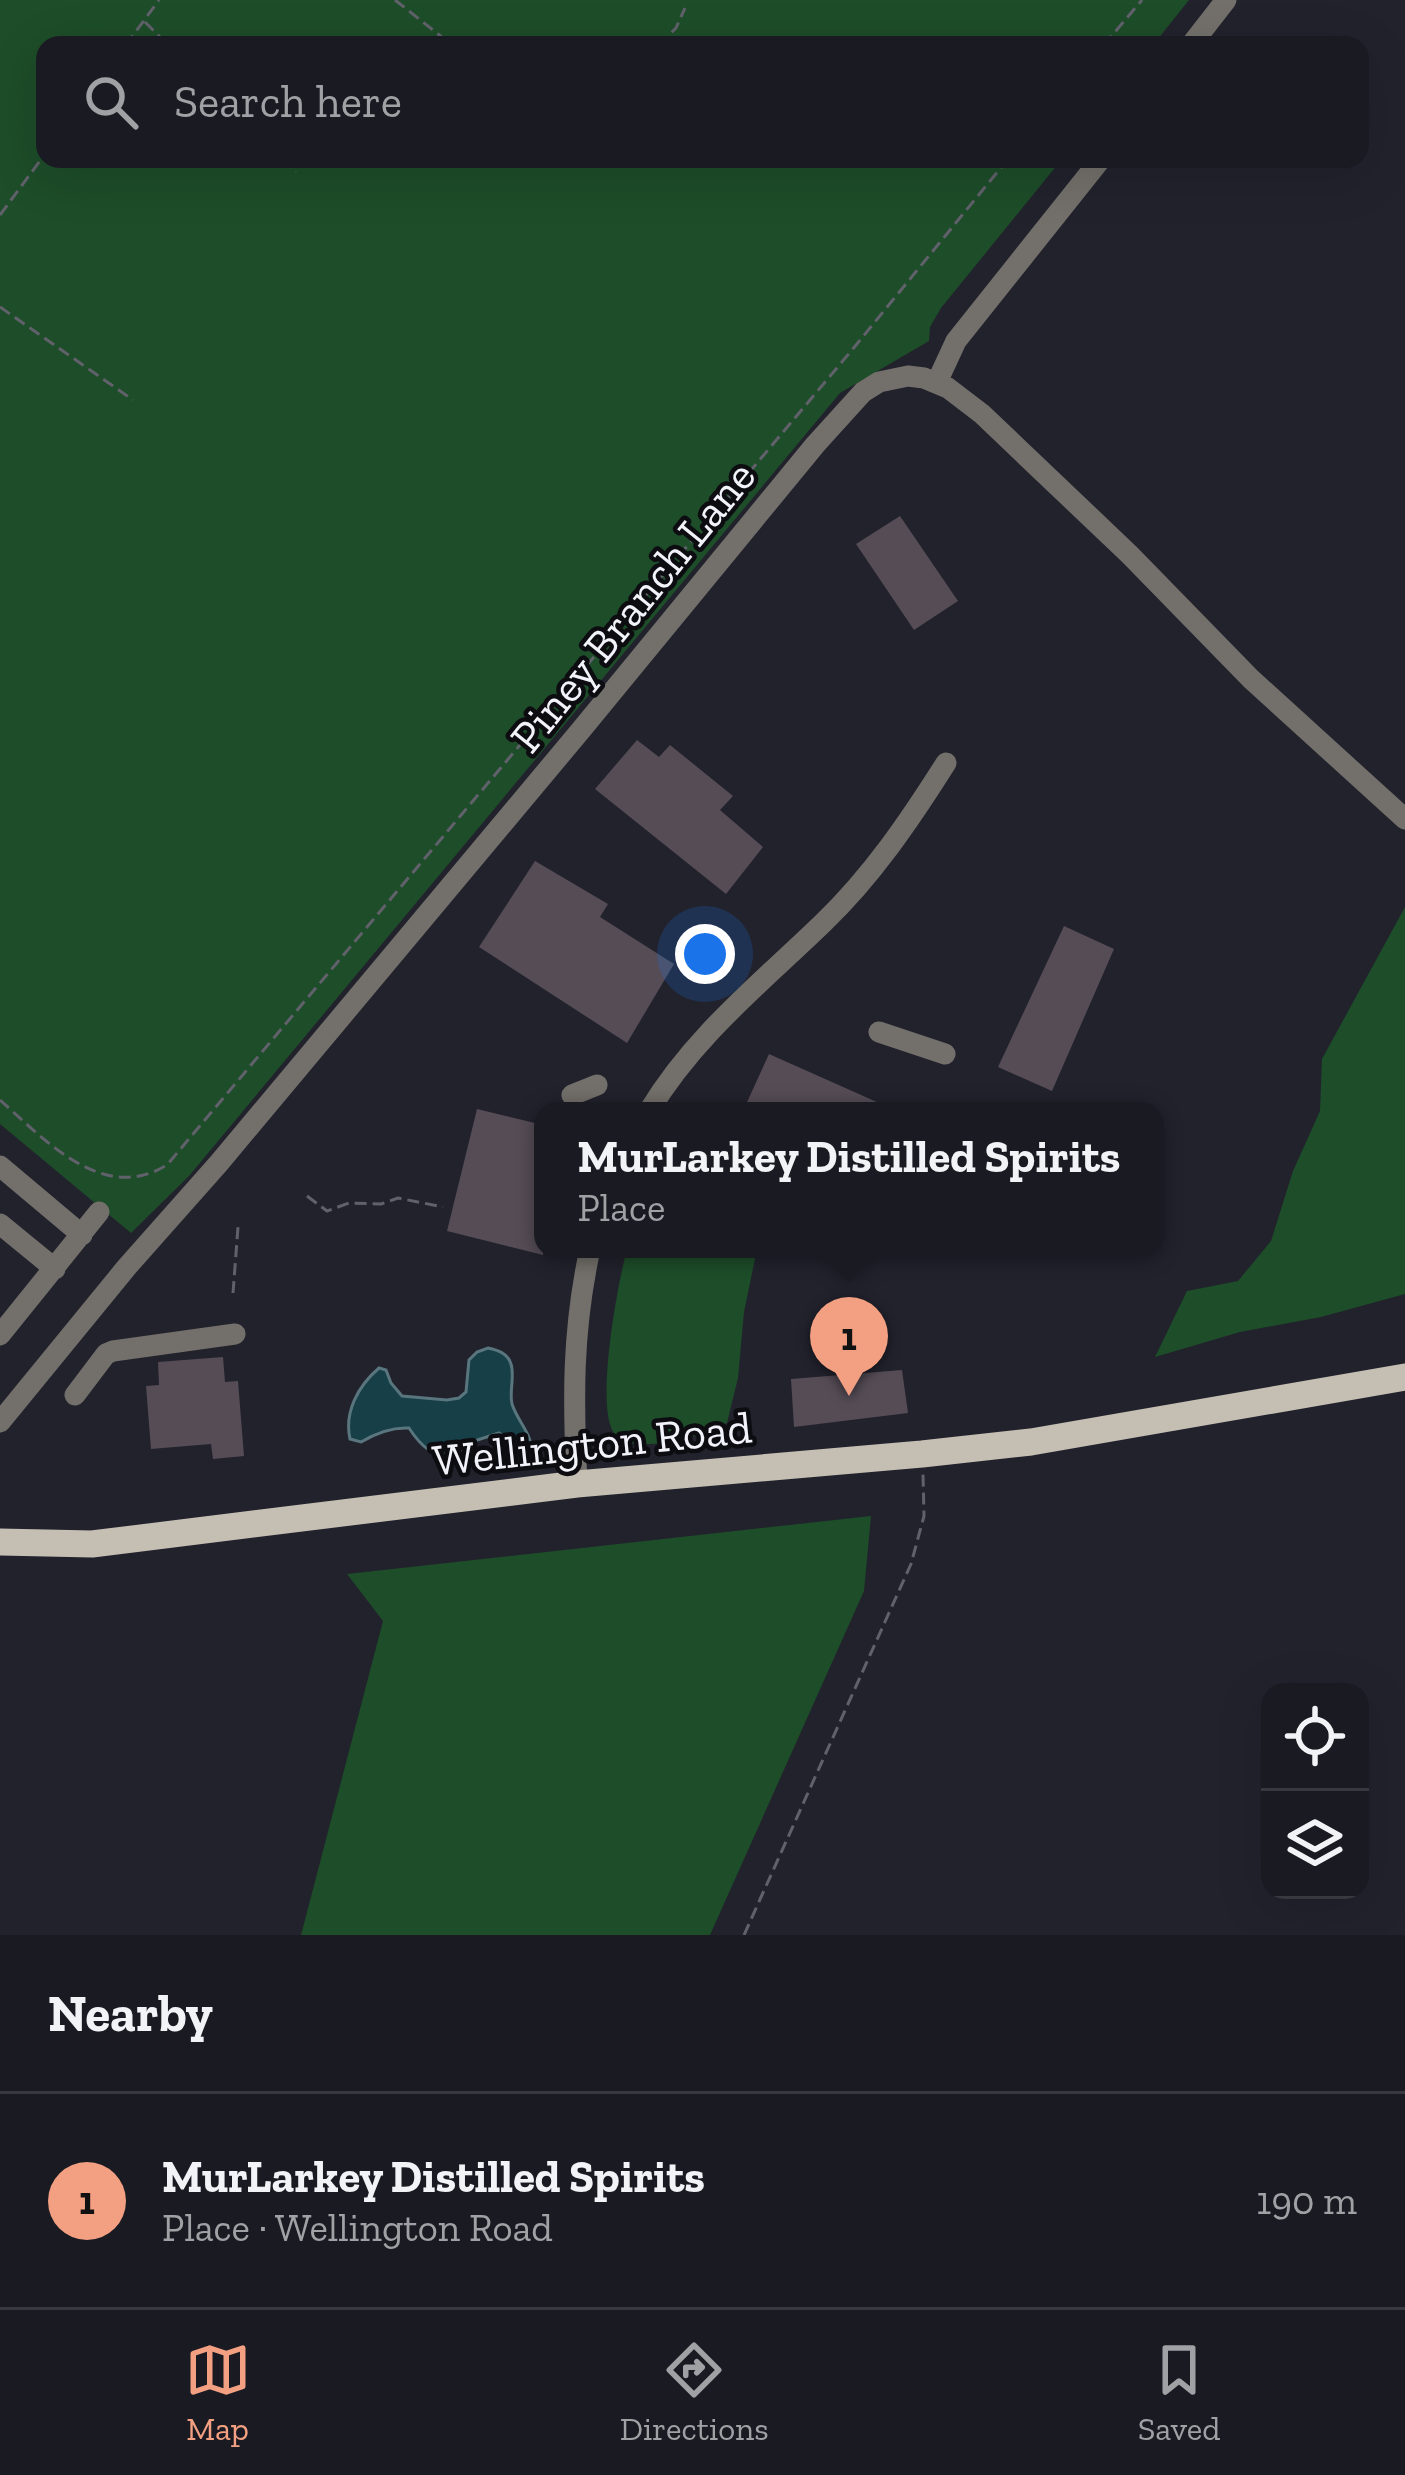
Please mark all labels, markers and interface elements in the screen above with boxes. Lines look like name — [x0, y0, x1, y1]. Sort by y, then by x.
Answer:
search box — [36, 36, 1369, 168]
icon: search — [78, 69, 144, 135]
text: Search here — [174, 75, 402, 129]
street label: Piney Branch Lane — [499, 450, 767, 763]
your location — [675, 924, 735, 984]
popup — [534, 1102, 1164, 1258]
text: MurLarkey Distilled Spirits — [577, 1130, 1121, 1184]
text: Place — [577, 1184, 665, 1231]
pin: 1 — [810, 1297, 888, 1396]
street label: Wellington Road — [430, 1400, 755, 1488]
map controls — [1261, 1683, 1369, 1899]
button: locate — [1261, 1683, 1369, 1791]
button: layers — [1261, 1791, 1369, 1899]
text: Nearby — [48, 1983, 213, 2044]
text: MurLarkey Distilled Spirits — [162, 2150, 705, 2204]
text: 1 — [79, 2177, 95, 2224]
text: 190 m — [1256, 2177, 1357, 2224]
text: Place · Wellington Road — [162, 2204, 553, 2251]
tab: Map — [185, 2337, 251, 2448]
tab: Directions — [620, 2337, 769, 2448]
tab: Saved — [1138, 2337, 1220, 2448]

